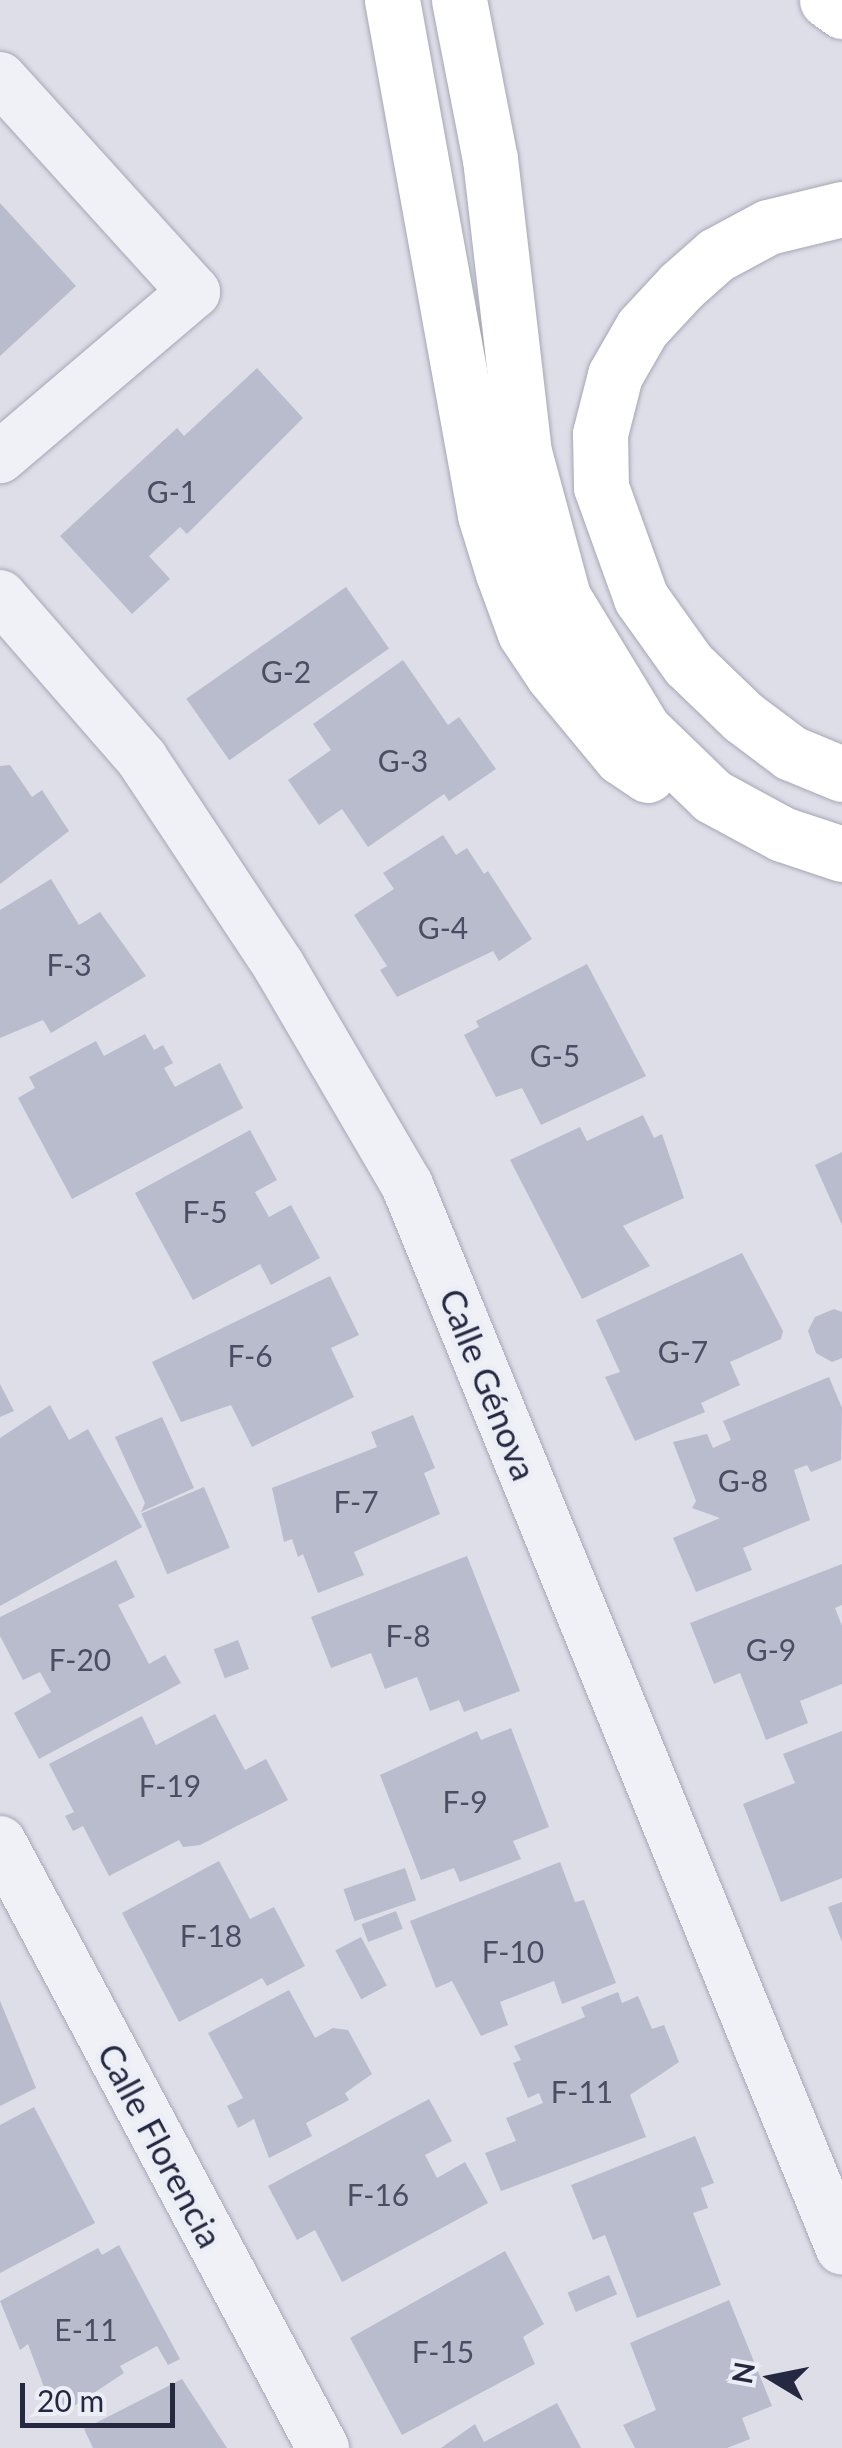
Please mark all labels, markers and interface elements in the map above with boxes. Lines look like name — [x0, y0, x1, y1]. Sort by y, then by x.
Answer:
house number: G-1 — [147, 473, 197, 509]
house number: G-2 — [261, 653, 311, 689]
house number: G-3 — [378, 742, 428, 778]
house number: G-4 — [418, 909, 468, 945]
house number: F-3 — [46, 946, 92, 982]
house number: G-5 — [530, 1037, 580, 1073]
house number: F-5 — [182, 1193, 228, 1229]
street label: Calle Génova — [432, 1282, 546, 1486]
house number: G-7 — [658, 1333, 708, 1369]
house number: F-6 — [227, 1337, 273, 1373]
house number: G-8 — [718, 1462, 768, 1498]
house number: F-7 — [333, 1483, 379, 1519]
house number: F-8 — [385, 1617, 431, 1653]
house number: G-9 — [746, 1631, 796, 1667]
house number: F-20 — [49, 1641, 111, 1677]
house number: F-19 — [139, 1767, 201, 1803]
house number: F-9 — [442, 1783, 488, 1819]
house number: F-18 — [180, 1917, 242, 1953]
house number: F-10 — [482, 1933, 544, 1969]
street label: Calle Florencia — [90, 2036, 232, 2254]
house number: F-11 — [551, 2073, 613, 2109]
house number: F-16 — [347, 2176, 409, 2212]
house number: E-11 — [54, 2311, 118, 2347]
north arrow — [722, 2328, 822, 2428]
house number: F-15 — [412, 2333, 474, 2369]
text: N — [724, 2359, 761, 2386]
scale bar — [25, 2363, 180, 2425]
text: 20 m — [37, 2382, 104, 2418]

